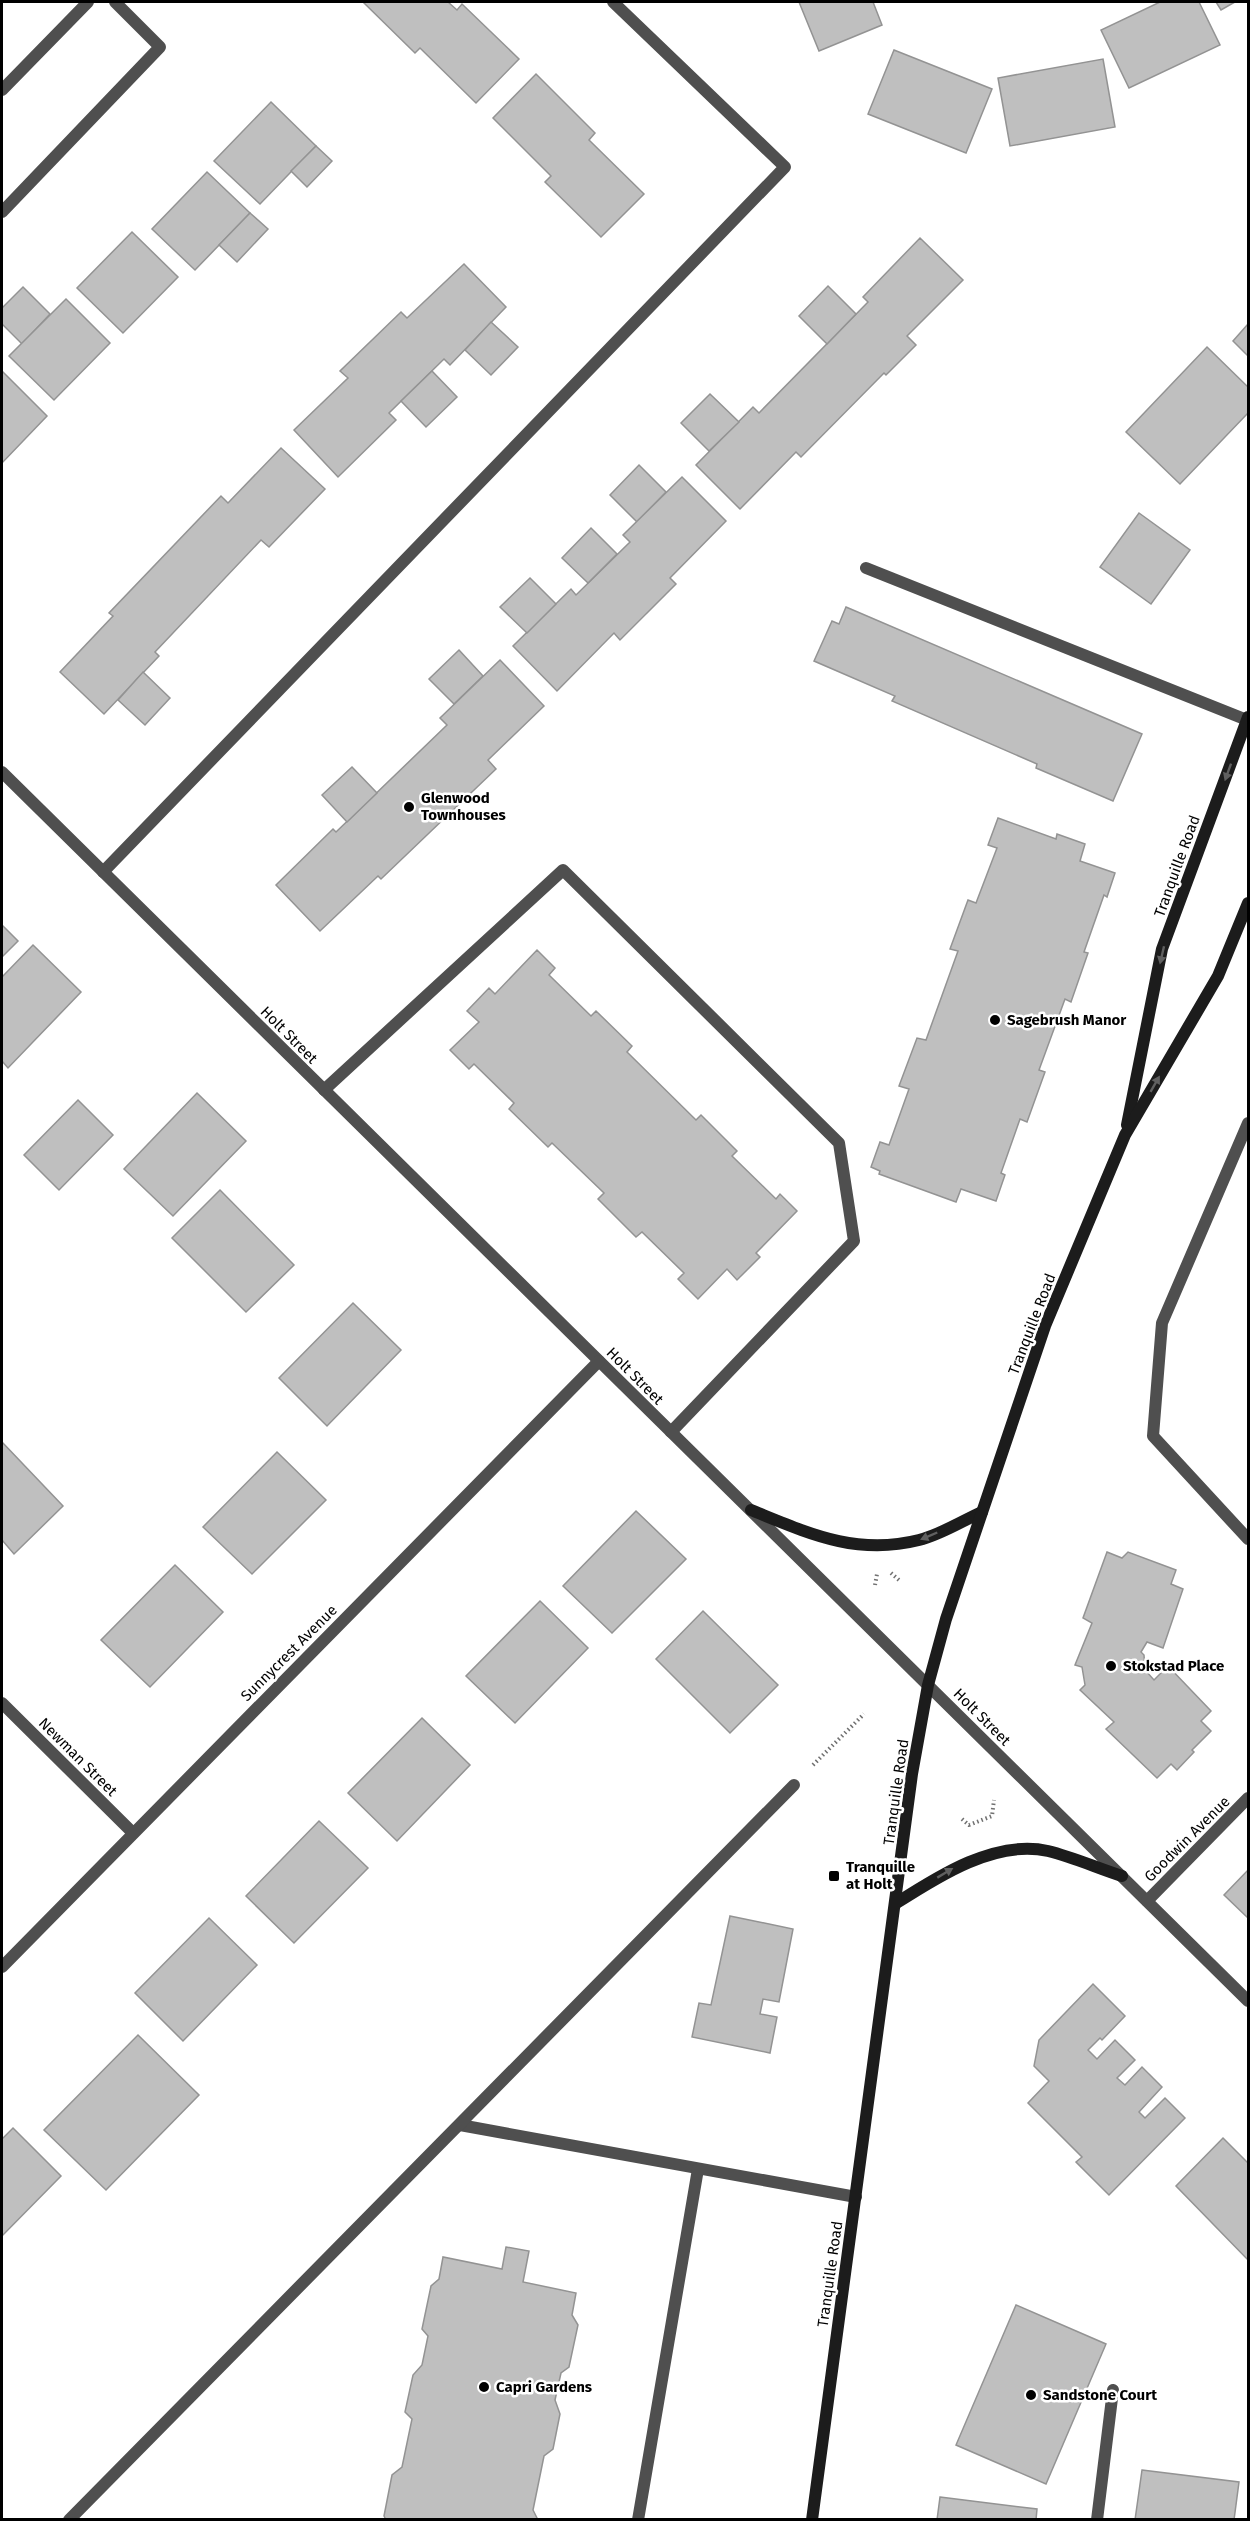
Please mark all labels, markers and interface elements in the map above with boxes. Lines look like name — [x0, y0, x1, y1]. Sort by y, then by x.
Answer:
one-way arrow — [1222, 763, 1232, 781]
place label: Glenwood Townhouses — [421, 789, 506, 824]
marker: Glenwood Townhouses — [402, 800, 416, 814]
street label: Tranquille Road — [1150, 813, 1204, 919]
one-way arrow — [1156, 946, 1166, 964]
street label: Holt Street — [257, 1003, 322, 1068]
place label: Sagebrush Manor — [1007, 1011, 1127, 1029]
marker: Sagebrush Manor — [988, 1013, 1002, 1027]
one-way arrow — [1149, 1076, 1160, 1092]
street label: Tranquille Road — [1004, 1271, 1060, 1377]
street label: Holt Street — [603, 1344, 668, 1409]
one-way arrow — [919, 1531, 937, 1541]
street label: Sunnycrest Avenue — [237, 1601, 341, 1705]
place label: Stokstad Place — [1123, 1657, 1224, 1675]
marker: Stokstad Place — [1104, 1659, 1118, 1673]
street label: Holt Street — [950, 1685, 1015, 1750]
street label: Newman Street — [35, 1714, 121, 1800]
street label: Tranquille Road — [880, 1738, 912, 1846]
street label: Goodwin Avenue — [1141, 1793, 1233, 1885]
place label: Tranquille at Holt — [846, 1858, 915, 1893]
one-way arrow — [937, 1867, 953, 1878]
marker: Tranquille at Holt — [827, 1869, 841, 1883]
street label: Tranquille Road — [814, 2220, 846, 2328]
place label: Capri Gardens — [496, 2378, 592, 2396]
marker: Capri Gardens — [477, 2380, 491, 2394]
place label: Sandstone Court — [1043, 2386, 1157, 2404]
marker: Sandstone Court — [1024, 2388, 1038, 2402]

